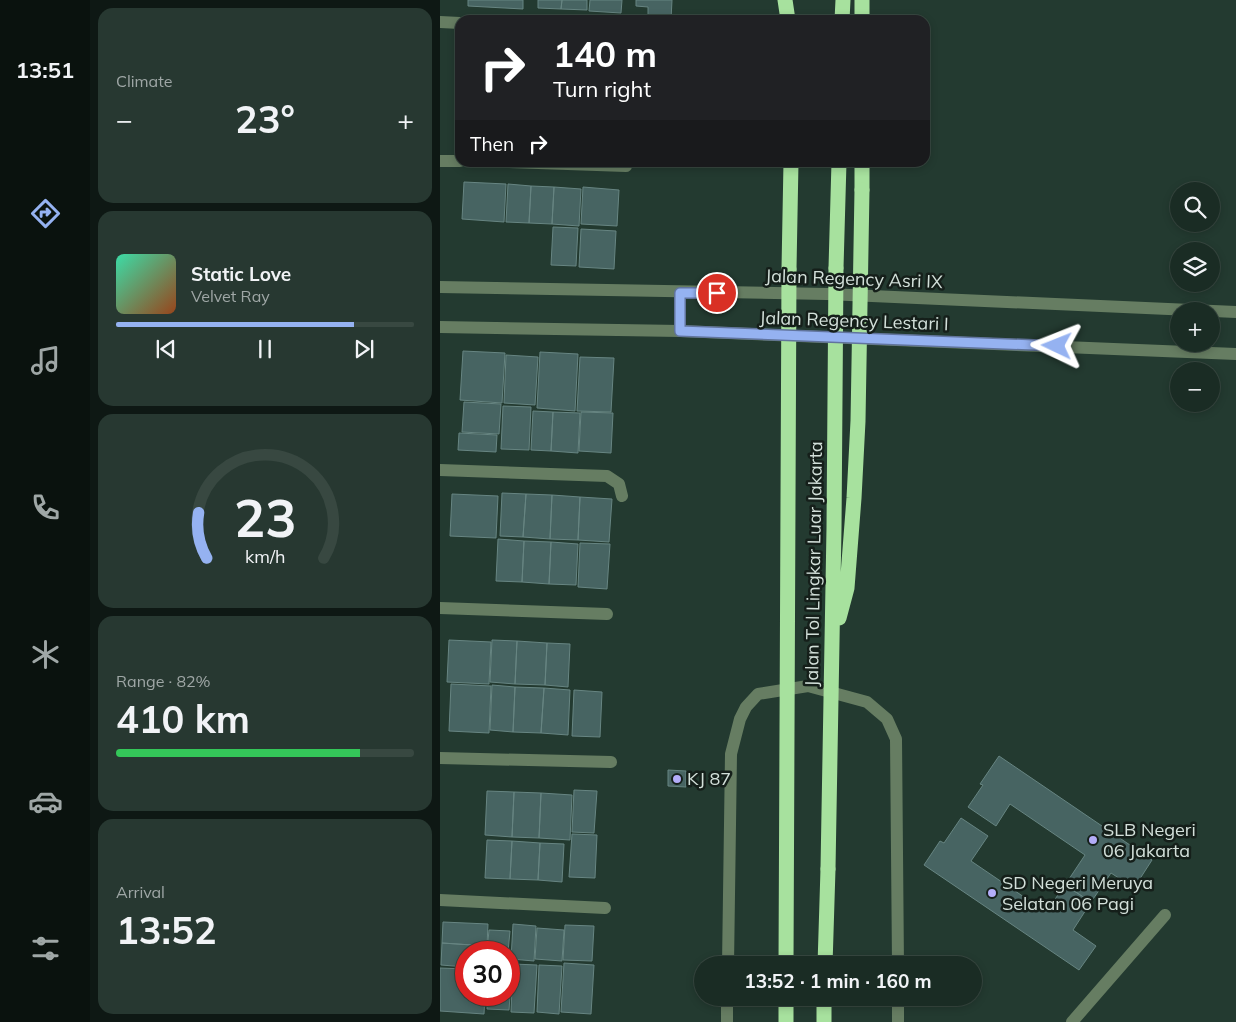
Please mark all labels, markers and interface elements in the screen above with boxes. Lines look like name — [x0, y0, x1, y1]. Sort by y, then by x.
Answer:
text: 140 m — [553, 32, 657, 76]
icon: right — [470, 35, 535, 100]
text: 13:51 — [16, 56, 74, 84]
text: Climate — [116, 71, 172, 91]
text: Turn right — [553, 75, 651, 103]
text: 23° — [235, 95, 295, 143]
text: − — [116, 102, 133, 137]
text: + — [397, 102, 414, 137]
icon: right — [524, 130, 552, 158]
text: Then — [470, 132, 514, 156]
map controls — [1170, 182, 1220, 412]
button: search — [1170, 182, 1220, 232]
icon: directions — [28, 196, 63, 231]
button: layers — [1170, 242, 1220, 292]
text: Static Love — [191, 262, 291, 286]
street label: Jalan Regency Asri IX — [765, 264, 943, 293]
pin — [696, 272, 738, 314]
icon: arrive — [703, 279, 731, 307]
text: Velvet Ray — [191, 286, 270, 306]
button: + — [1170, 302, 1220, 352]
street label: Jalan Regency Lestari I — [759, 306, 949, 335]
position arrow — [1030, 319, 1082, 371]
icon: previous — [152, 335, 180, 363]
icon: pause — [251, 335, 279, 363]
icon: next — [350, 335, 378, 363]
icon: music — [28, 343, 63, 378]
button: − — [1170, 362, 1220, 412]
street label: Jalan Tol Lingkar Luar Jakarta — [800, 441, 827, 687]
text: 23 — [234, 485, 296, 550]
icon: phone — [28, 490, 63, 525]
text: km/h — [245, 545, 285, 567]
icon: climate — [28, 637, 63, 672]
text: Range · 82% — [116, 671, 211, 691]
text: 410 km — [116, 695, 250, 743]
place label: KJ 87 — [687, 767, 731, 790]
marker: KJ 87 — [671, 773, 683, 785]
icon: car — [28, 784, 63, 819]
place label: SLB Negeri 06 Jakarta — [1103, 818, 1196, 862]
marker: SLB Negeri 06 Jakarta — [1087, 834, 1099, 846]
place label: SD Negeri Meruya Selatan 06 Pagi — [1002, 871, 1153, 915]
text: Arrival — [116, 882, 165, 902]
marker: SD Negeri Meruya Selatan 06 Pagi — [986, 887, 998, 899]
text: 13:52 — [116, 906, 217, 954]
icon: filters — [28, 931, 63, 966]
speed limit sign: 30 — [455, 941, 520, 1006]
text: 13:52 · 1 min · 160 m — [744, 969, 932, 993]

